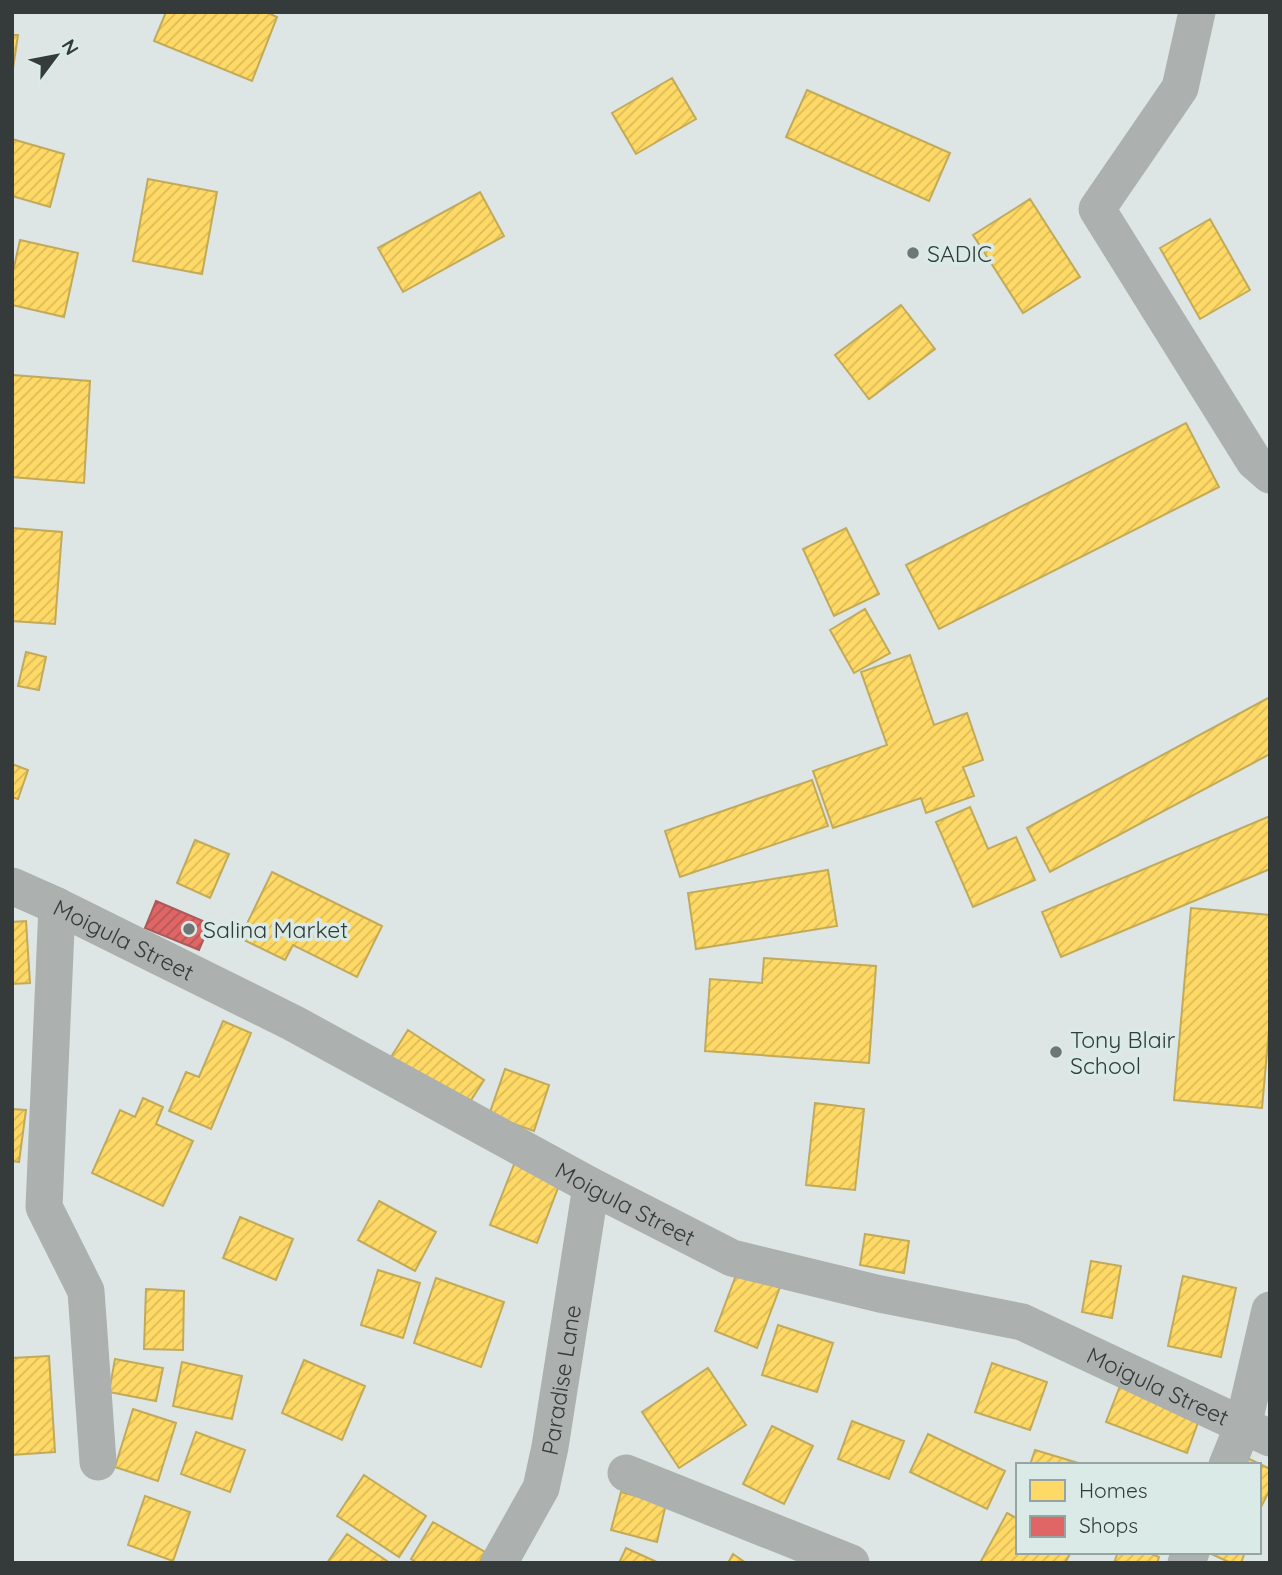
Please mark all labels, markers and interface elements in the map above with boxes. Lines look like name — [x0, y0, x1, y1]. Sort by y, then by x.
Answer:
north arrow — [21, 21, 91, 91]
text: N — [57, 35, 84, 59]
place label: SADIC — [927, 239, 992, 268]
marker: SADIC — [905, 245, 921, 261]
street label: Moigula Street — [49, 892, 199, 986]
place label: Salina Market — [203, 915, 348, 944]
marker: Salina Market — [181, 921, 197, 937]
place label: Tony Blair School — [1070, 1025, 1176, 1080]
marker: Tony Blair School — [1048, 1044, 1064, 1060]
street label: Moigula Street — [551, 1155, 701, 1252]
street label: Paradise Lane — [534, 1303, 587, 1458]
street label: Moigula Street — [1082, 1340, 1234, 1431]
legend — [1016, 1463, 1261, 1554]
text: Homes — [1079, 1477, 1148, 1503]
text: Shops — [1079, 1512, 1138, 1538]

